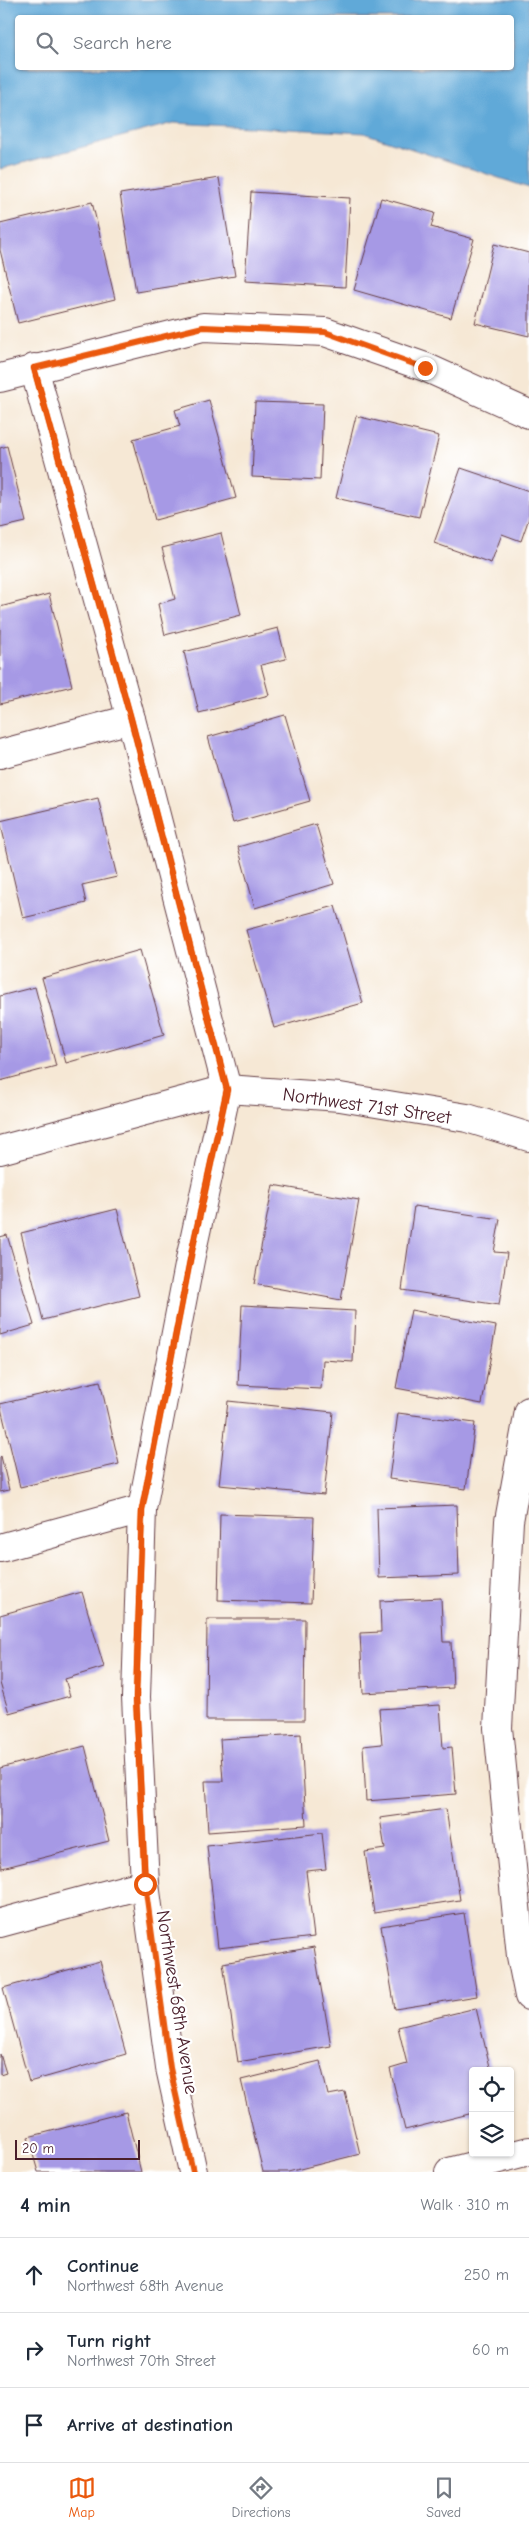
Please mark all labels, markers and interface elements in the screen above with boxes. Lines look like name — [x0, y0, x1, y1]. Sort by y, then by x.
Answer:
search box — [15, 15, 514, 70]
icon: search — [33, 29, 61, 57]
text: Search here — [73, 32, 172, 54]
route end — [414, 357, 437, 380]
street label: Northwest 71st Street — [281, 1083, 453, 1129]
route start — [134, 1873, 157, 1896]
street label: Northwest 68th Avenue — [152, 1909, 202, 2096]
map controls — [469, 2067, 514, 2157]
button: locate — [469, 2067, 514, 2112]
button: layers — [469, 2112, 514, 2157]
scale bar — [15, 2137, 140, 2160]
text: 20 m — [22, 2140, 54, 2157]
text: 4 min — [20, 2193, 71, 2217]
text: Walk · 310 m — [420, 2196, 509, 2214]
text: Continue — [67, 2255, 139, 2277]
icon: ahead — [20, 2261, 48, 2289]
text: 250 m — [464, 2266, 509, 2284]
text: Northwest 68th Avenue — [67, 2277, 224, 2295]
text: Turn right — [67, 2330, 151, 2352]
icon: right — [20, 2336, 48, 2364]
text: 60 m — [472, 2341, 509, 2359]
text: Northwest 70th Street — [67, 2352, 215, 2370]
icon: arrive — [20, 2411, 48, 2439]
text: Arrive at destination — [67, 2414, 233, 2436]
tab: Map — [68, 2474, 96, 2521]
tab: Directions — [231, 2474, 291, 2521]
tab: Saved — [426, 2474, 461, 2521]

